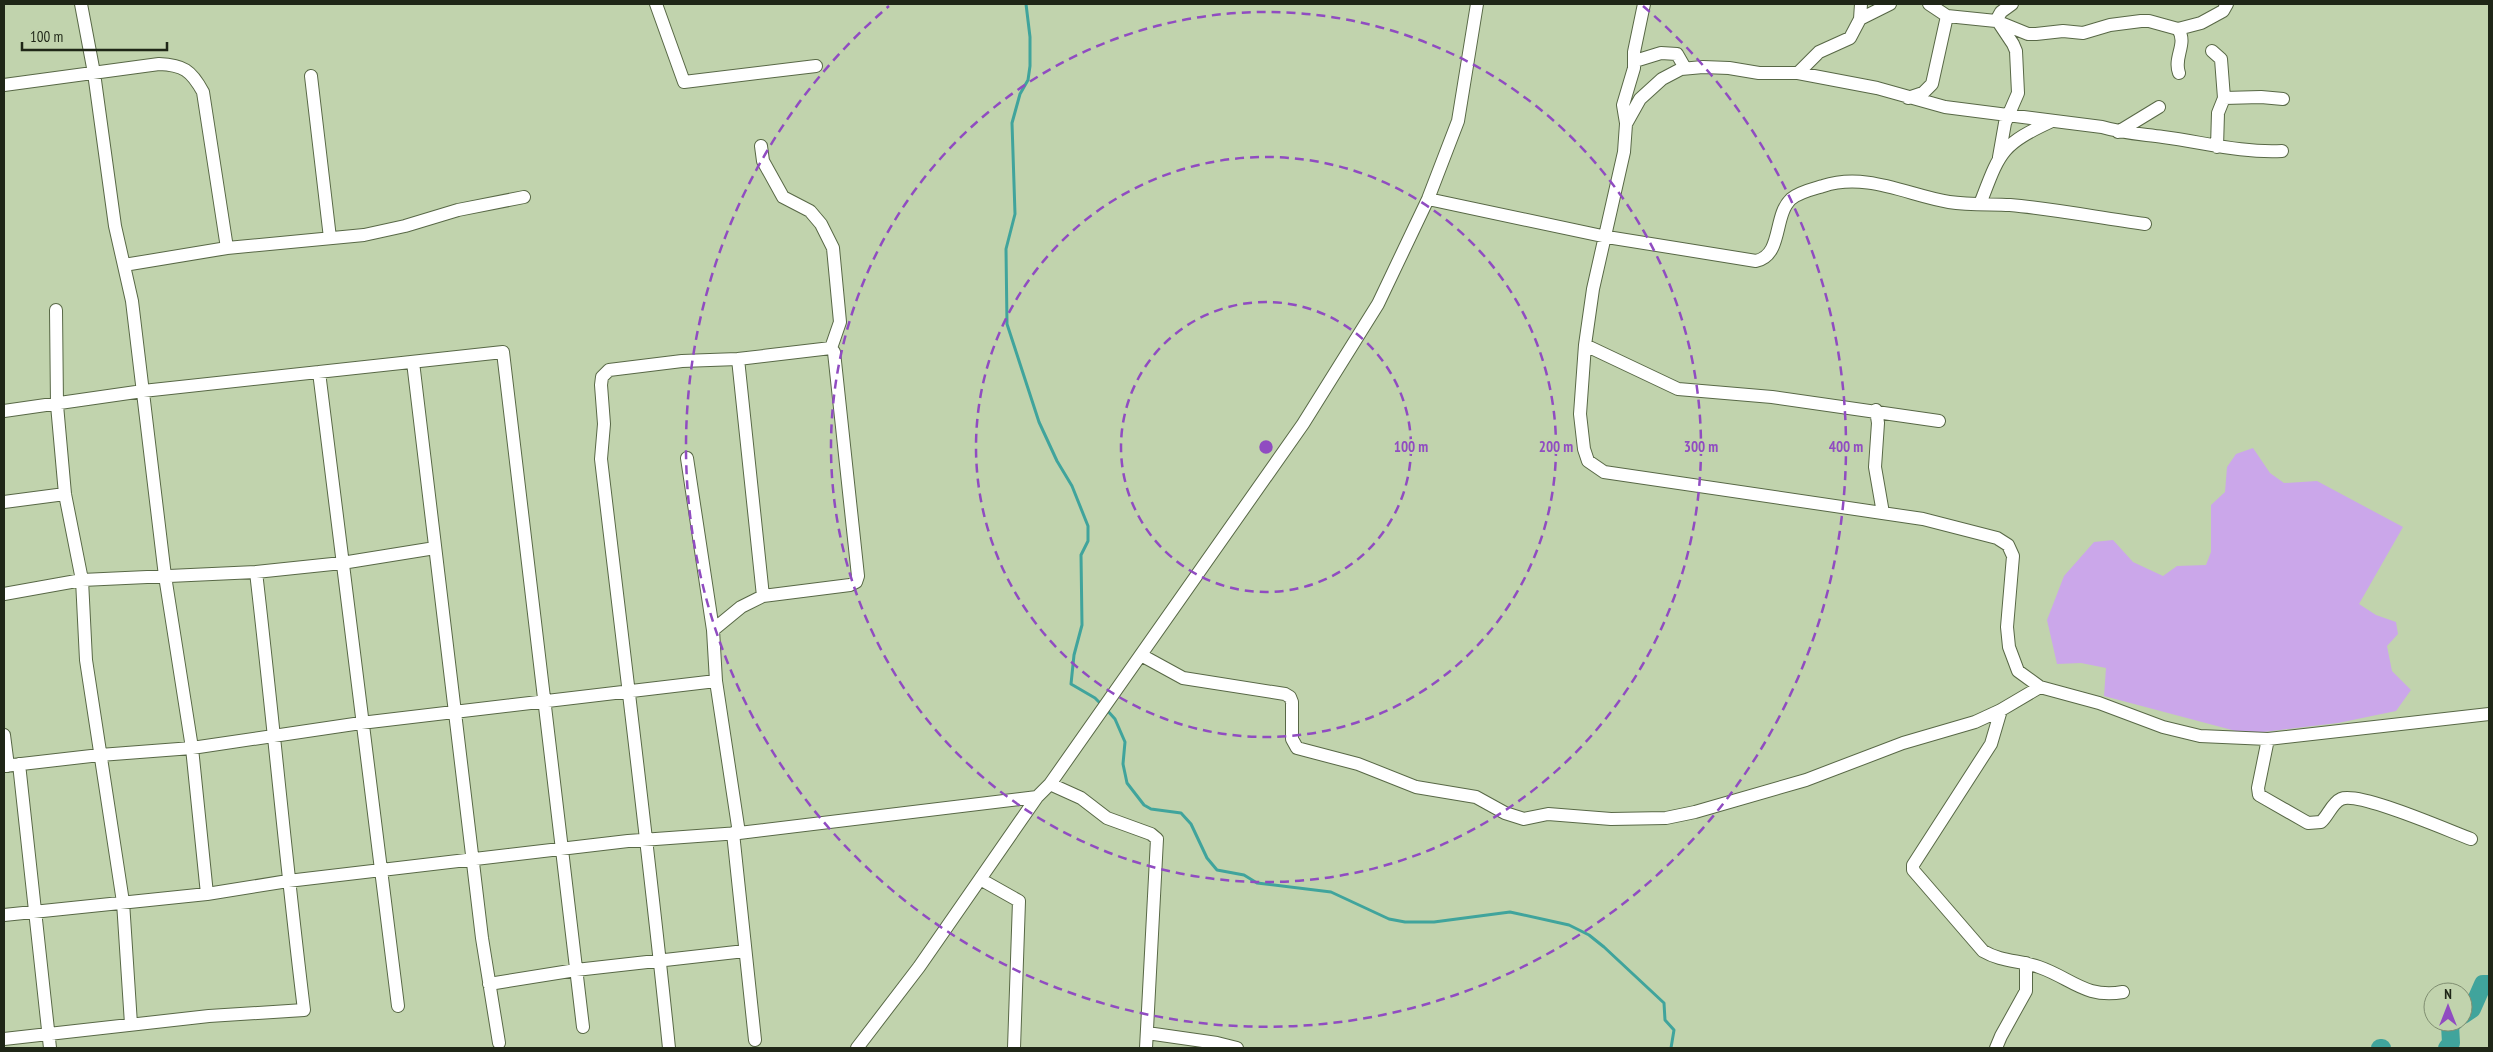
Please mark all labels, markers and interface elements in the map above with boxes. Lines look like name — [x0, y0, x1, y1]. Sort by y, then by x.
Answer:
scale bar — [22, 20, 168, 52]
text: 100 m — [30, 27, 63, 46]
text: 100 m — [1394, 437, 1428, 456]
text: 200 m — [1539, 437, 1573, 456]
text: 300 m — [1684, 437, 1718, 456]
text: 400 m — [1829, 437, 1863, 456]
centre of rings — [1257, 438, 1275, 456]
north arrow — [2423, 982, 2473, 1032]
text: N — [2444, 985, 2452, 1003]

